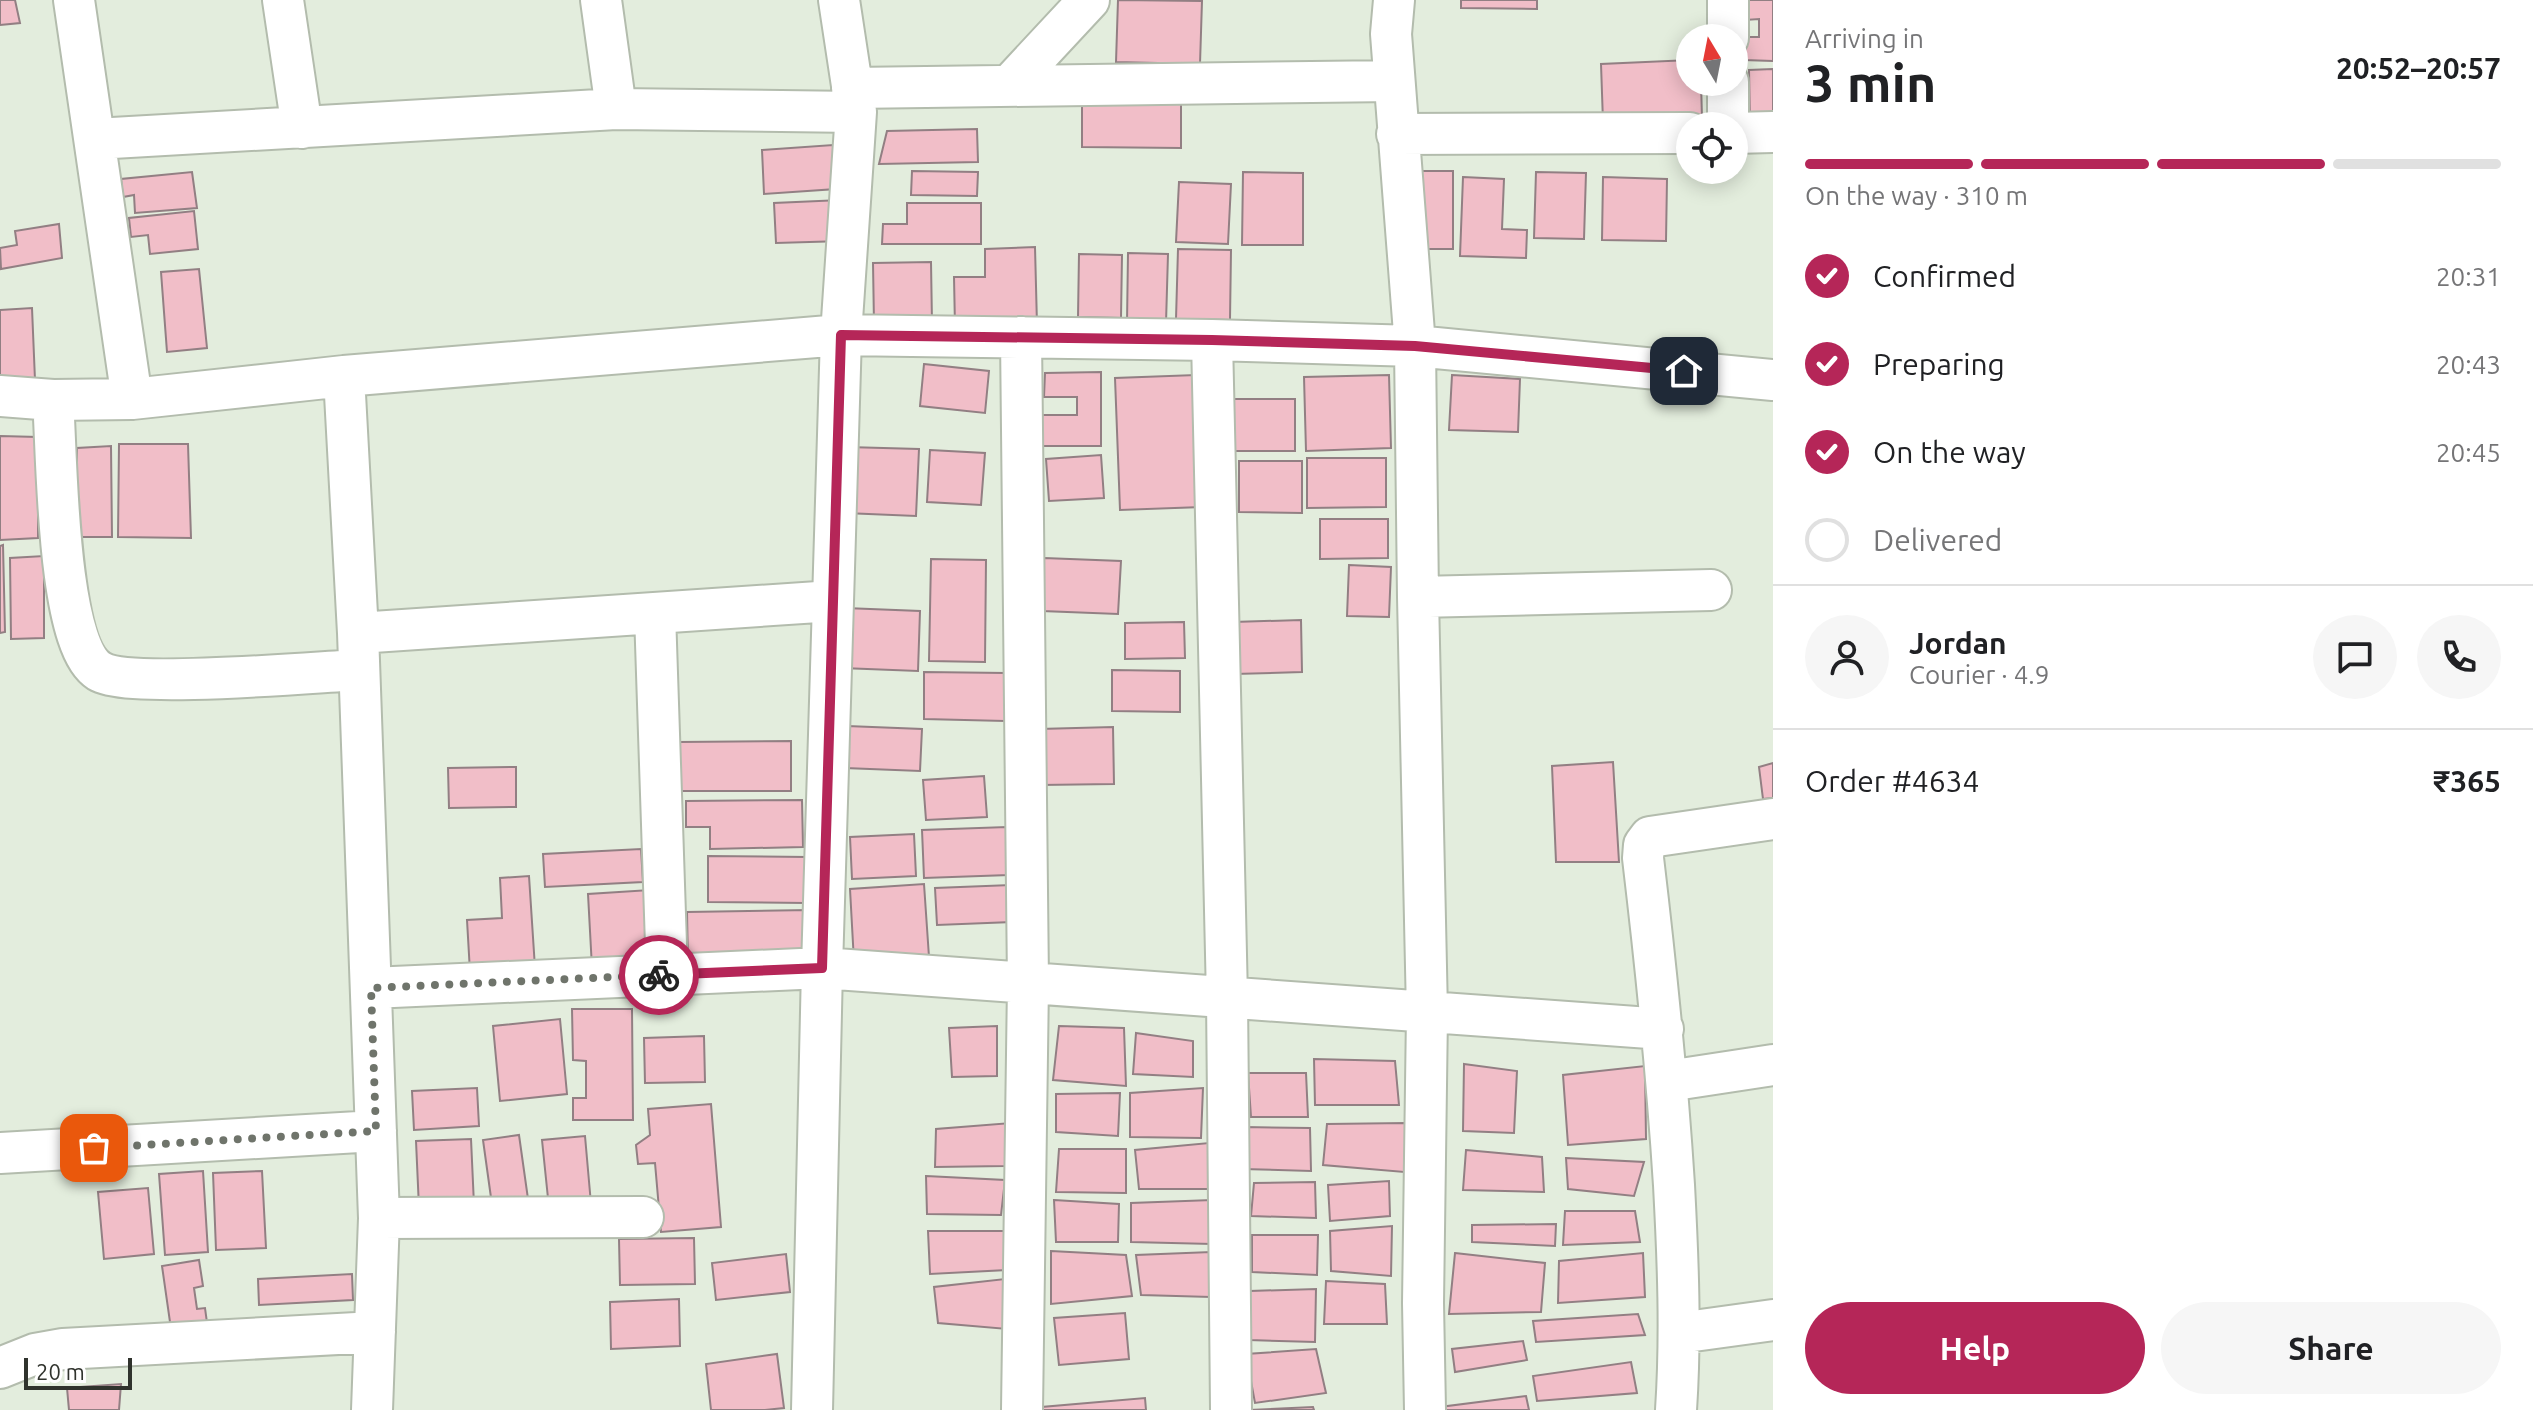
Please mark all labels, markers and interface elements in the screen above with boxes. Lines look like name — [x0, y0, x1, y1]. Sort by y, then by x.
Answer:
north arrow — [1676, 24, 1748, 96]
map controls — [1676, 24, 1748, 184]
text: Arriving in — [1805, 24, 1924, 53]
text: 20:52–20:57 — [2336, 51, 2501, 85]
text: 3 min — [1805, 54, 1936, 112]
button: locate — [1676, 112, 1748, 184]
text: On the way · 310 m — [1805, 181, 2028, 210]
icon: check — [1805, 254, 1849, 298]
text: Confirmed — [1873, 259, 2016, 293]
text: 20:31 — [2436, 262, 2501, 291]
pin — [1650, 337, 1718, 405]
icon: check — [1805, 342, 1849, 386]
text: Preparing — [1873, 347, 2005, 381]
icon: home — [1662, 349, 1706, 393]
text: 20:43 — [2436, 350, 2501, 379]
icon: check — [1805, 430, 1849, 474]
text: On the way — [1873, 435, 2026, 469]
text: 20:45 — [2436, 438, 2501, 467]
text: Delivered — [1873, 523, 2002, 557]
button: person — [1805, 615, 1889, 699]
button: chat — [2313, 615, 2397, 699]
button: phone — [2417, 615, 2501, 699]
text: Jordan — [1909, 626, 2007, 660]
text: Courier · 4.9 — [1909, 660, 2049, 689]
text: Order #4634 — [1805, 764, 1979, 798]
text: ₹365 — [2433, 764, 2501, 798]
courier — [619, 935, 699, 1015]
icon: bike — [637, 953, 681, 997]
pin — [60, 1114, 128, 1182]
icon: bag — [72, 1126, 116, 1170]
button: Help — [1805, 1302, 2145, 1394]
button: Share — [2161, 1302, 2501, 1394]
scale bar — [24, 1354, 132, 1390]
text: 20 m — [36, 1359, 85, 1384]

